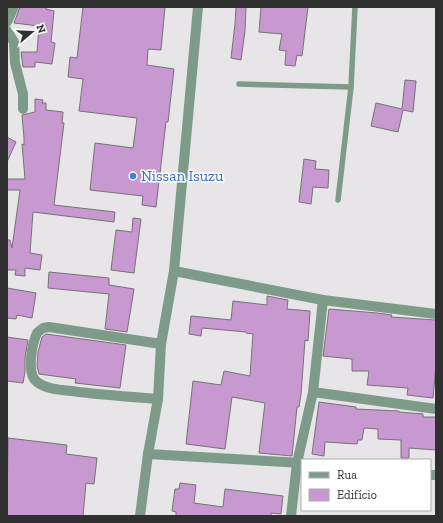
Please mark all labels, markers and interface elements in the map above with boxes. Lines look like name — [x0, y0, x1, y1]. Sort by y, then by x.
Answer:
north arrow — [12, 12, 52, 52]
text: N — [33, 23, 49, 36]
place label: Nissan Isuzu — [141, 167, 224, 185]
marker: Nissan Isuzu — [128, 171, 138, 181]
legend — [301, 459, 431, 511]
text: Rua — [337, 468, 357, 482]
text: Edifício — [337, 488, 377, 502]

